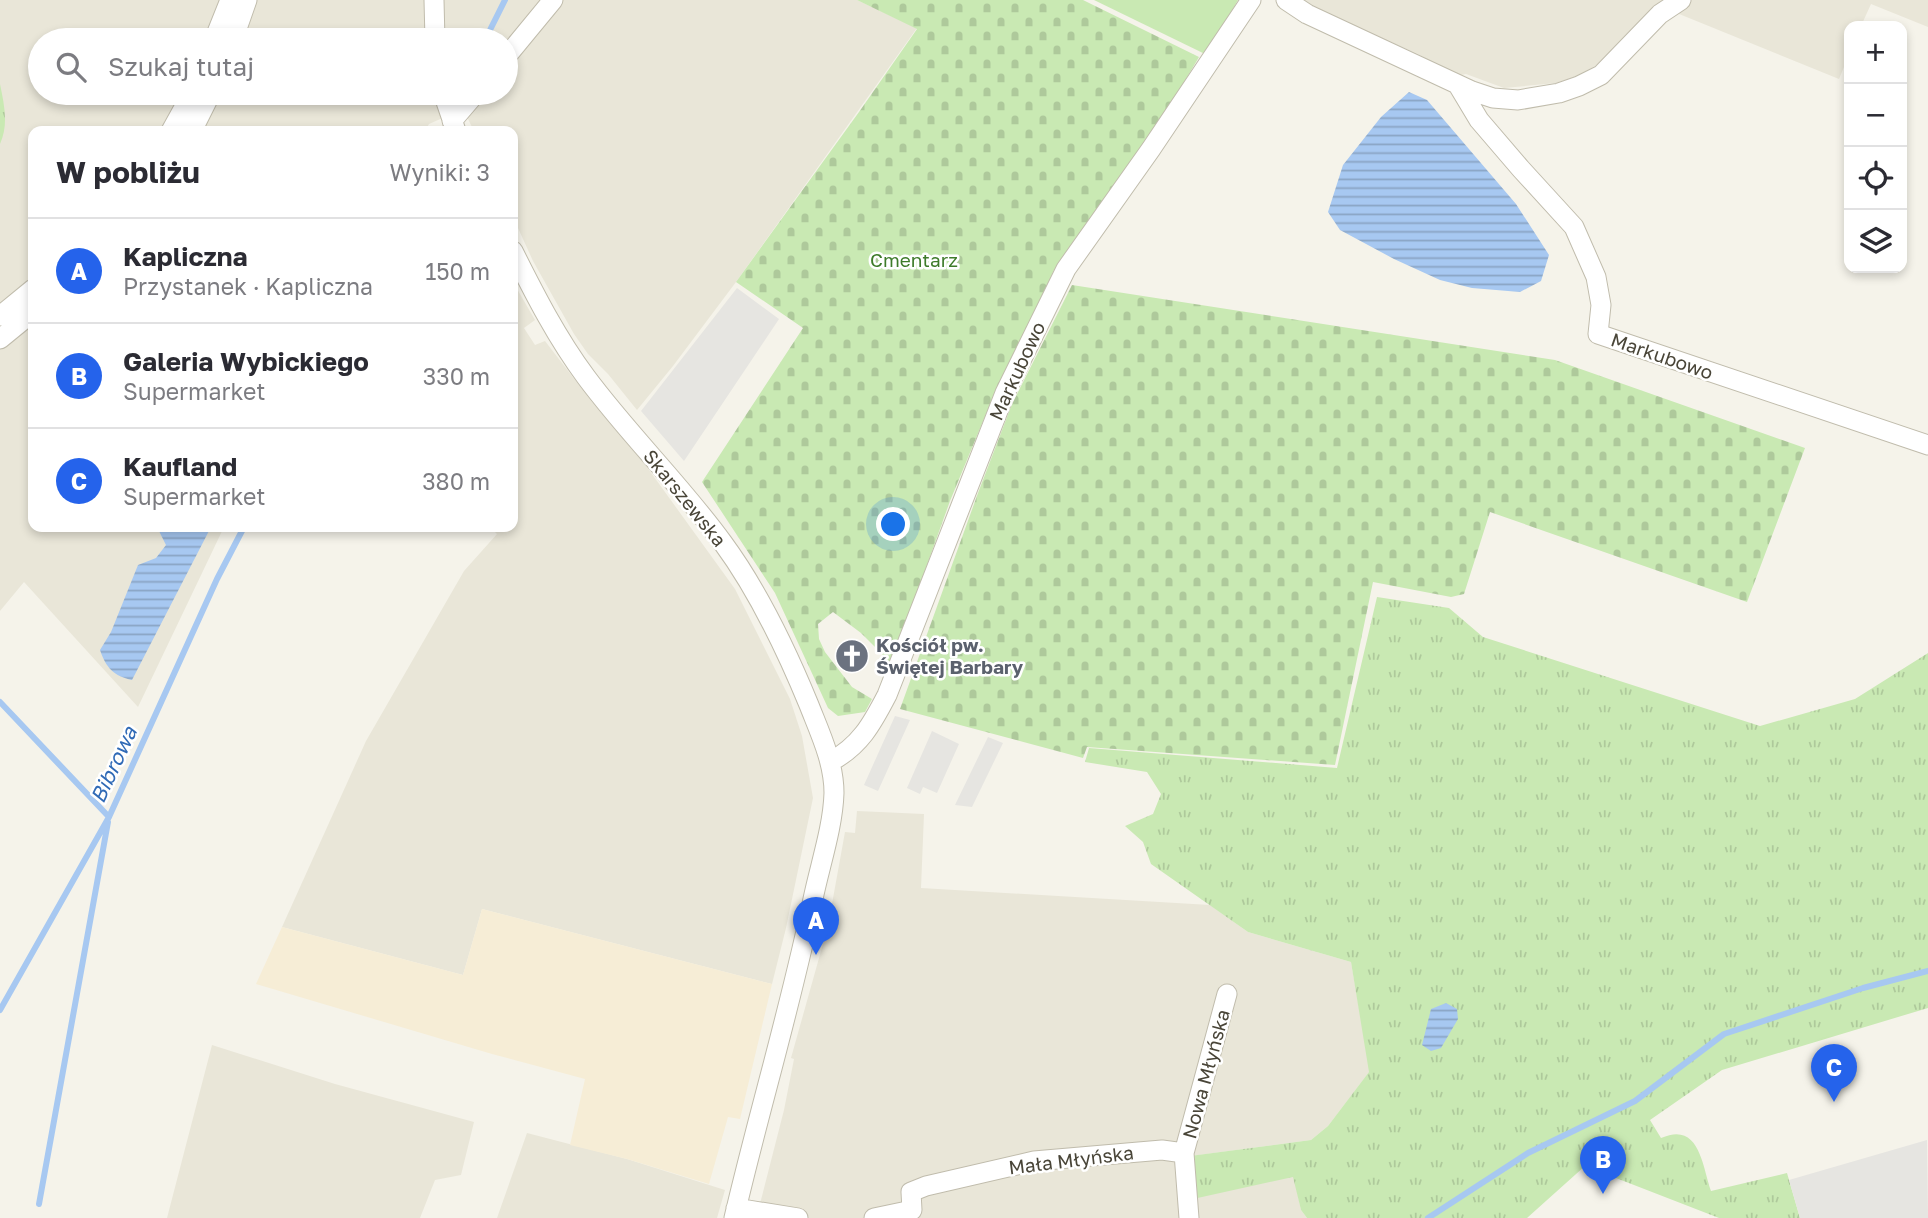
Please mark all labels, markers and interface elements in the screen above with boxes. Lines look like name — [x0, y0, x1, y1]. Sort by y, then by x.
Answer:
map controls — [1844, 21, 1907, 273]
button: + — [1844, 21, 1907, 84]
search box — [28, 28, 518, 105]
icon: search — [52, 48, 90, 86]
text: Szukaj tutaj — [108, 51, 254, 82]
button: − — [1844, 84, 1907, 147]
button: locate — [1844, 147, 1907, 210]
text: W pobliżu — [56, 154, 200, 190]
text: Wyniki: 3 — [389, 158, 490, 186]
button: layers — [1844, 210, 1907, 273]
text: Kapliczna — [123, 241, 248, 272]
park label: Cmentarz — [870, 248, 958, 271]
text: A — [71, 257, 87, 285]
text: 150 m — [425, 257, 490, 285]
text: Przystanek · Kapliczna — [123, 272, 373, 300]
street label: Markubowo — [984, 318, 1049, 424]
street label: Markubowo — [1608, 327, 1716, 384]
text: Galeria Wybickiego — [123, 346, 369, 377]
text: B — [71, 362, 87, 390]
text: 330 m — [423, 362, 490, 390]
text: Supermarket — [123, 377, 266, 405]
street label: Skarszewska — [639, 445, 732, 551]
text: Kaufland — [123, 451, 237, 482]
text: C — [71, 467, 87, 495]
text: 380 m — [422, 467, 490, 495]
text: Supermarket — [123, 482, 266, 510]
your location — [876, 507, 910, 541]
place label: Kościół pw. Świętej Barbary — [876, 633, 1024, 678]
church icon: Kościół pw. Świętej Barbary — [833, 637, 871, 675]
water label: Bibrowa — [84, 721, 143, 807]
pin: A — [793, 897, 839, 955]
street label: Nowa Młyńska — [1177, 1007, 1234, 1141]
pin: C — [1811, 1044, 1857, 1102]
pin: B — [1580, 1136, 1626, 1194]
street label: Mała Młyńska — [1007, 1140, 1135, 1179]

